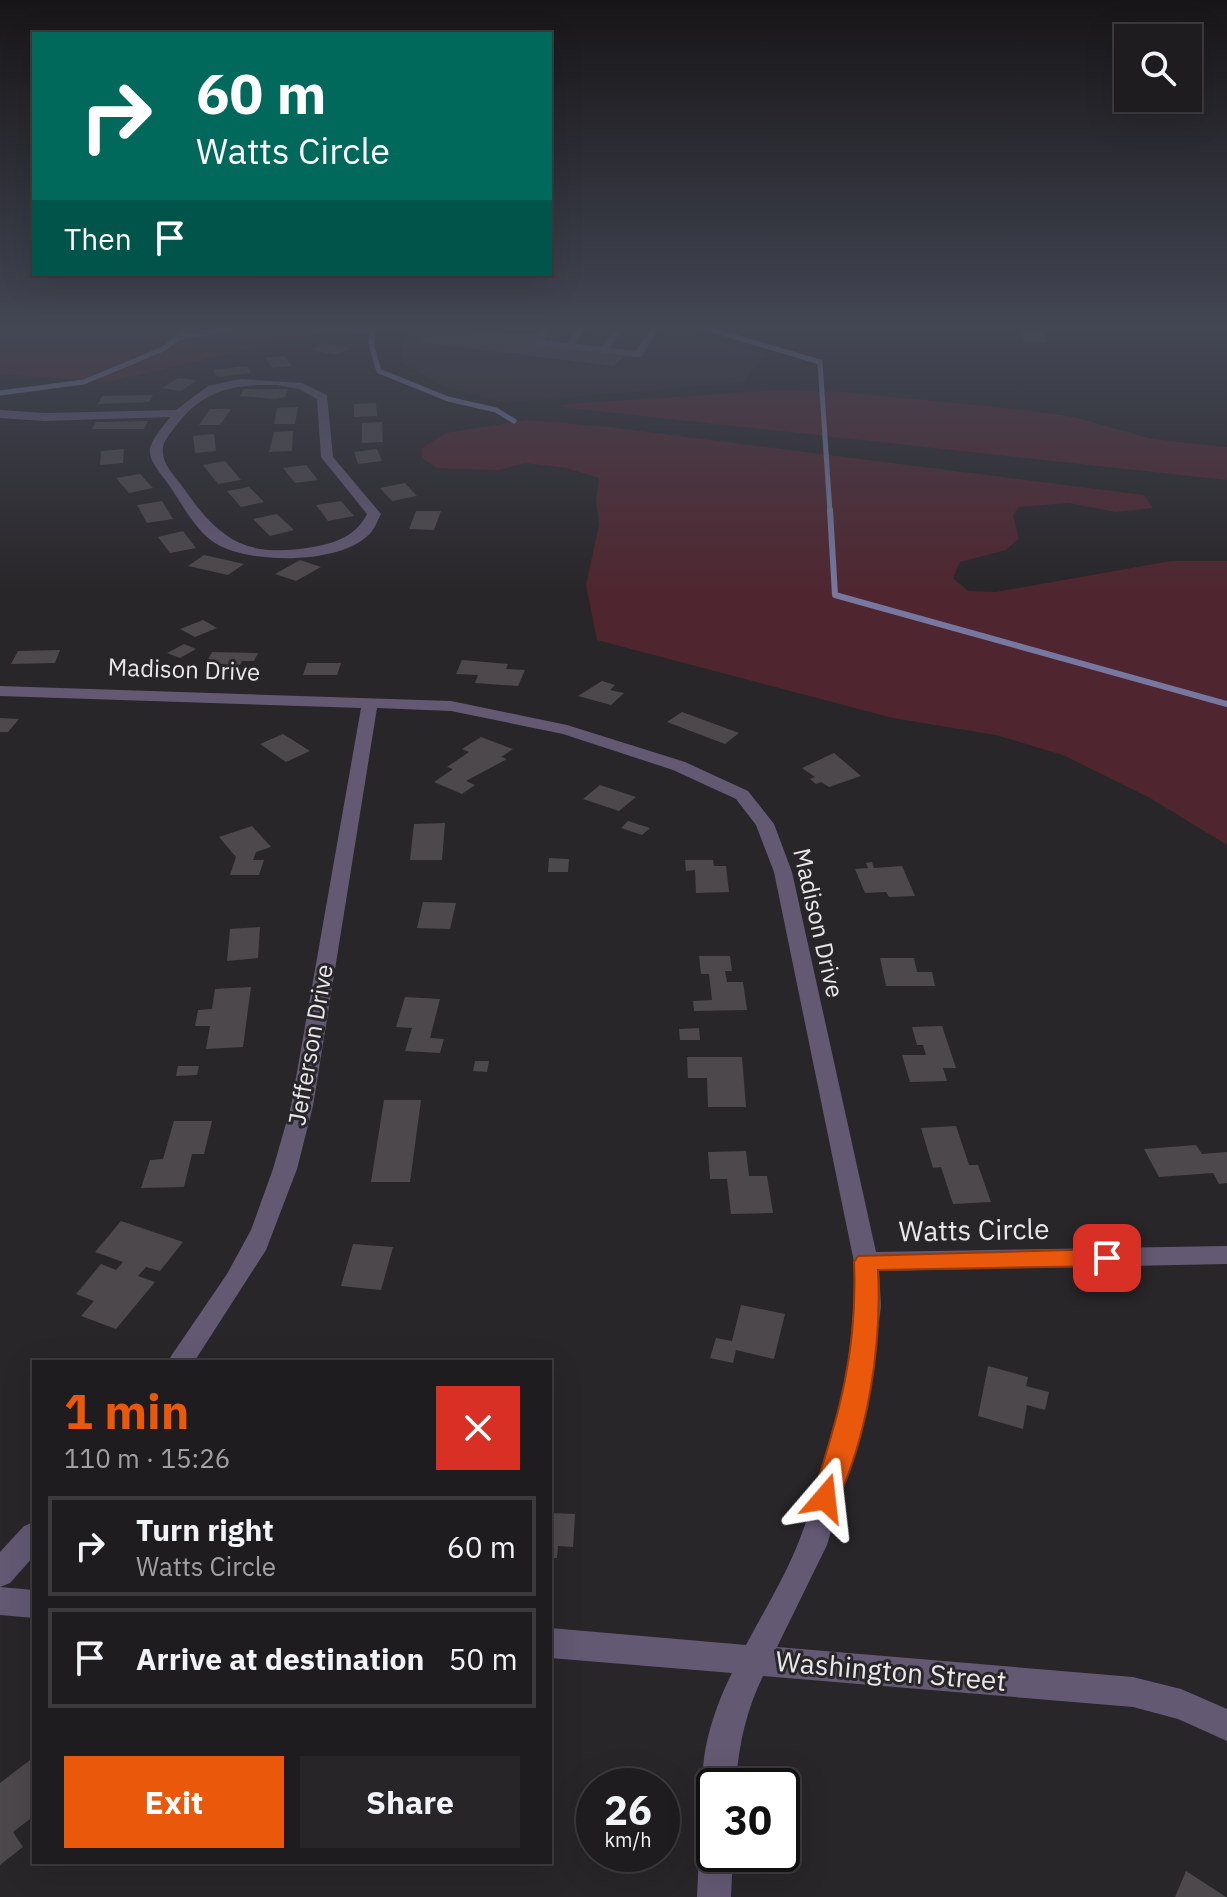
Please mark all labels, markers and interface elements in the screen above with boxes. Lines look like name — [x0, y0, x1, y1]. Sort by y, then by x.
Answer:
map controls — [1114, 24, 1202, 112]
button: search — [1114, 24, 1202, 112]
text: 60 m — [196, 57, 326, 129]
icon: right — [64, 64, 168, 168]
text: Watts Circle — [196, 127, 390, 174]
icon: arrive — [148, 216, 192, 260]
text: Then — [64, 219, 132, 258]
street label: Madison Drive — [107, 650, 261, 688]
street label: Madison Drive — [786, 845, 852, 1001]
street label: Jefferson Drive — [280, 962, 340, 1128]
street label: Watts Circle — [898, 1210, 1050, 1249]
pin — [1073, 1224, 1141, 1292]
icon: arrive — [1085, 1236, 1129, 1280]
text: 1 min — [64, 1380, 189, 1442]
button: close — [436, 1386, 520, 1470]
text: 110 m · 15:26 — [64, 1441, 230, 1475]
position arrow — [783, 1456, 867, 1540]
text: Turn right — [136, 1510, 274, 1549]
icon: right — [68, 1524, 112, 1568]
text: 60 m — [447, 1527, 516, 1566]
text: Watts Circle — [136, 1549, 276, 1583]
icon: arrive — [68, 1636, 112, 1680]
text: Arrive at destination — [136, 1639, 424, 1678]
text: 50 m — [448, 1639, 518, 1678]
street label: Washington Street — [774, 1642, 1008, 1699]
button: Exit — [64, 1756, 284, 1848]
button: Share — [300, 1756, 520, 1848]
speed limit sign: 30 — [696, 1768, 800, 1872]
text: 26 — [604, 1784, 652, 1836]
text: km/h — [604, 1826, 652, 1853]

